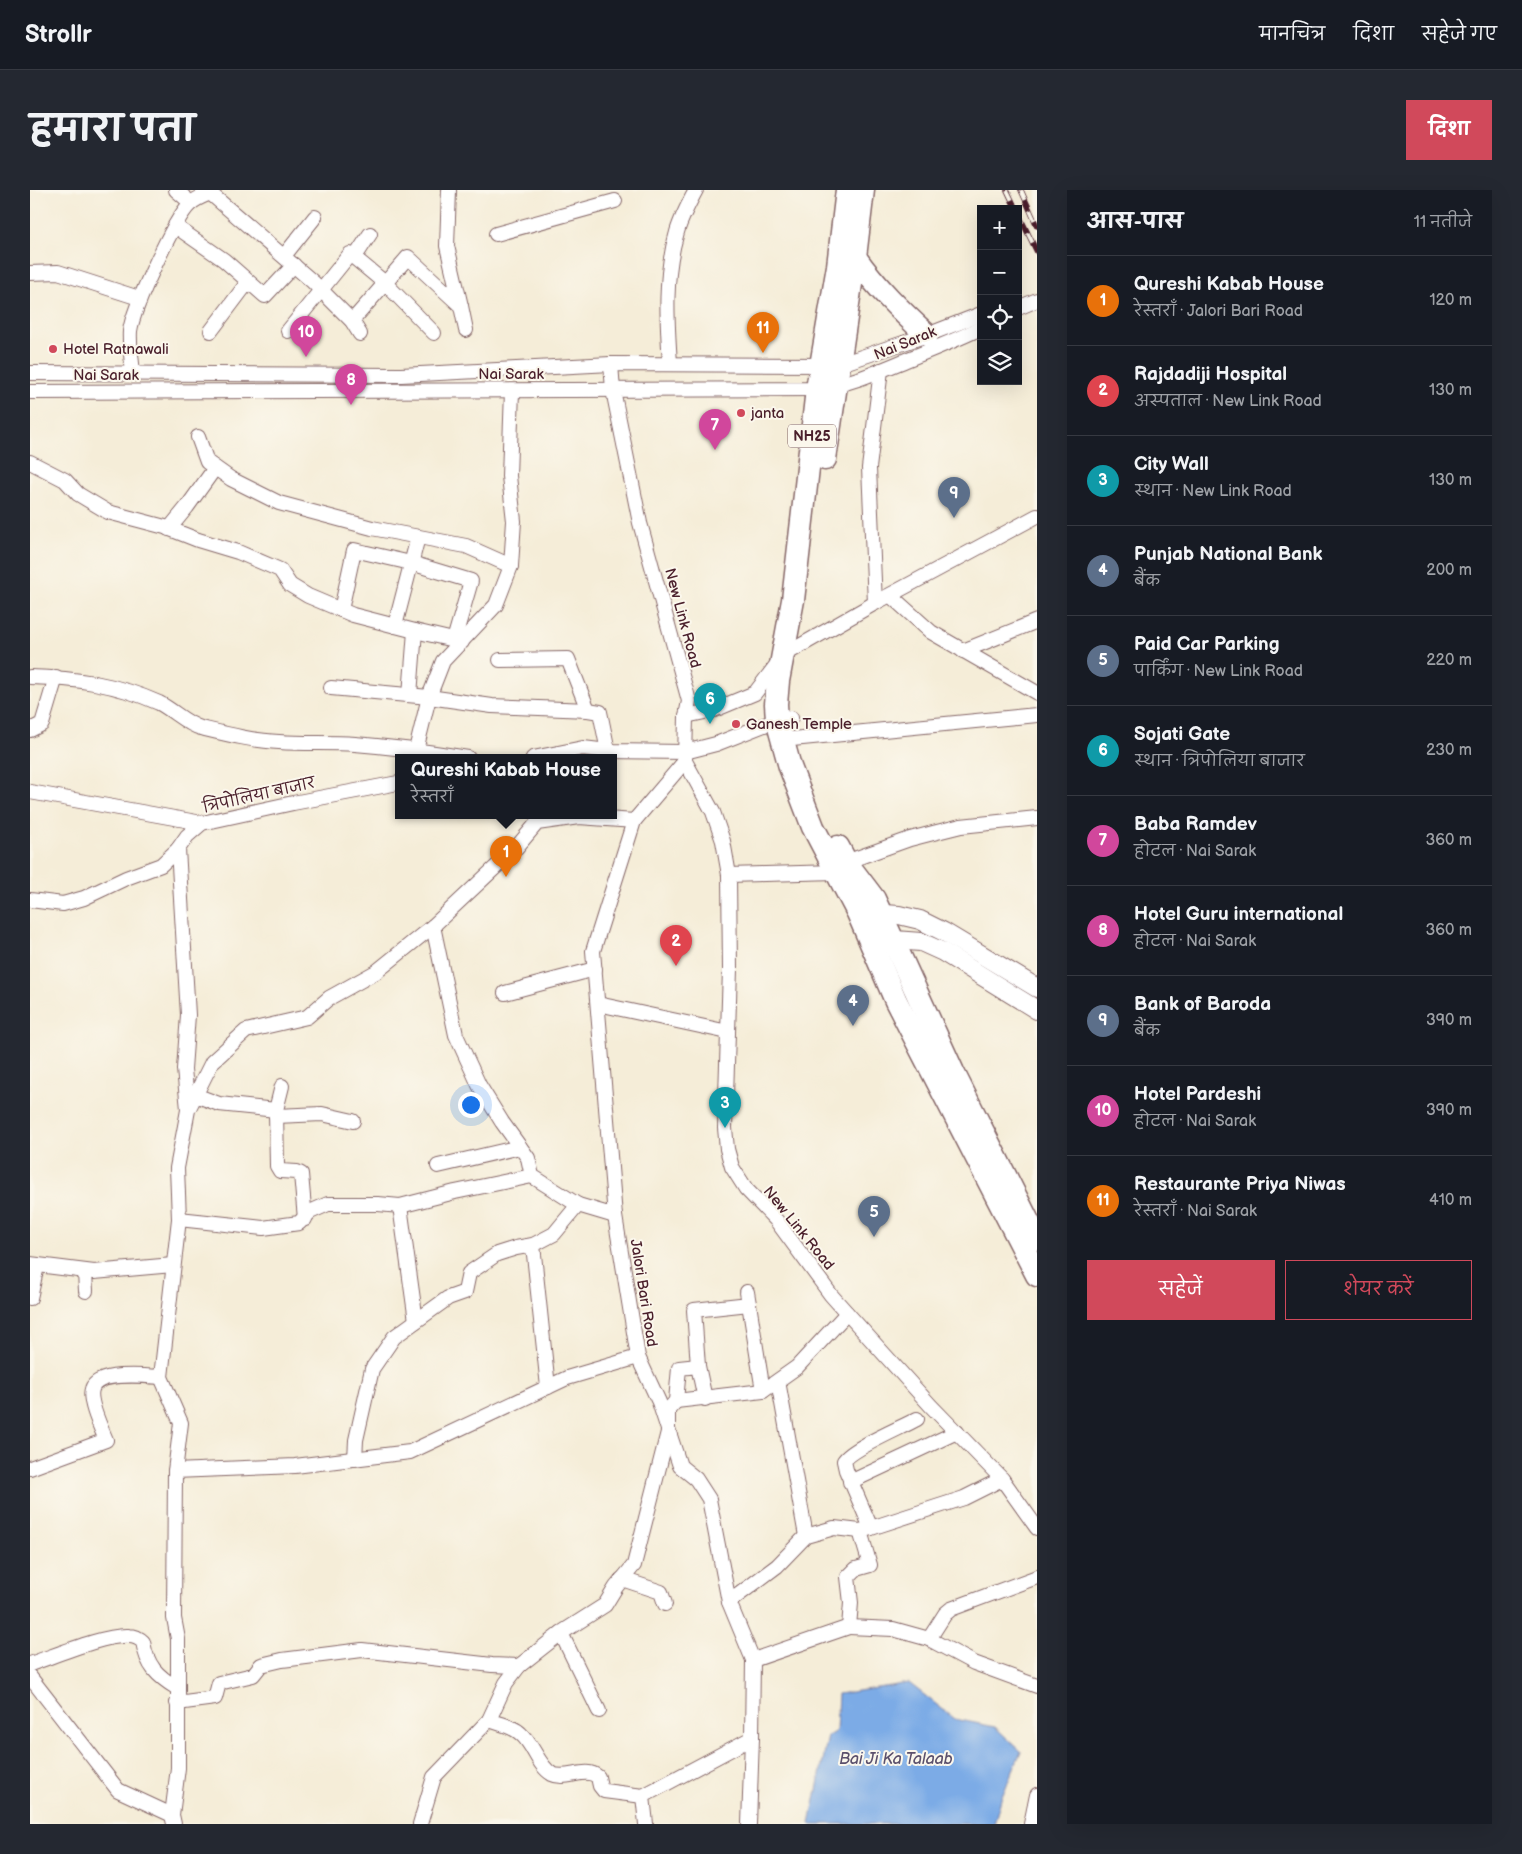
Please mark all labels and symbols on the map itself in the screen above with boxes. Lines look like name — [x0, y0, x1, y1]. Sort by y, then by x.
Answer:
pin: 11 — [747, 312, 779, 353]
pin: 10 — [290, 316, 322, 357]
street label: Nai Sarak — [871, 322, 940, 365]
place label: Hotel Ratnawali — [63, 340, 169, 359]
marker: Hotel Ratnawali — [47, 343, 59, 355]
pin: 8 — [335, 364, 367, 405]
street label: Nai Sarak — [478, 365, 544, 384]
street label: Nai Sarak — [73, 366, 139, 385]
place label: janta — [750, 404, 784, 423]
marker: janta — [735, 407, 747, 419]
pin: 7 — [699, 409, 731, 450]
road number: NH25 — [788, 425, 836, 448]
pin: 9 — [938, 477, 970, 518]
street label: New Link Road — [660, 566, 705, 670]
pin: 6 — [694, 683, 726, 724]
place label: Ganesh Temple — [746, 715, 852, 734]
marker: Ganesh Temple — [730, 718, 742, 730]
street label: त्रिपोलिया बाजार — [199, 770, 318, 818]
pin: 1 — [490, 836, 522, 877]
pin: 2 — [660, 925, 692, 966]
pin: 4 — [837, 985, 869, 1026]
pin: 3 — [709, 1087, 741, 1128]
your location — [458, 1092, 484, 1118]
street label: New Link Road — [759, 1182, 838, 1274]
pin: 5 — [858, 1196, 890, 1237]
street label: Jalori Bari Road — [626, 1238, 661, 1348]
water label: Bai Ji Ka Talaab — [839, 1750, 953, 1769]

